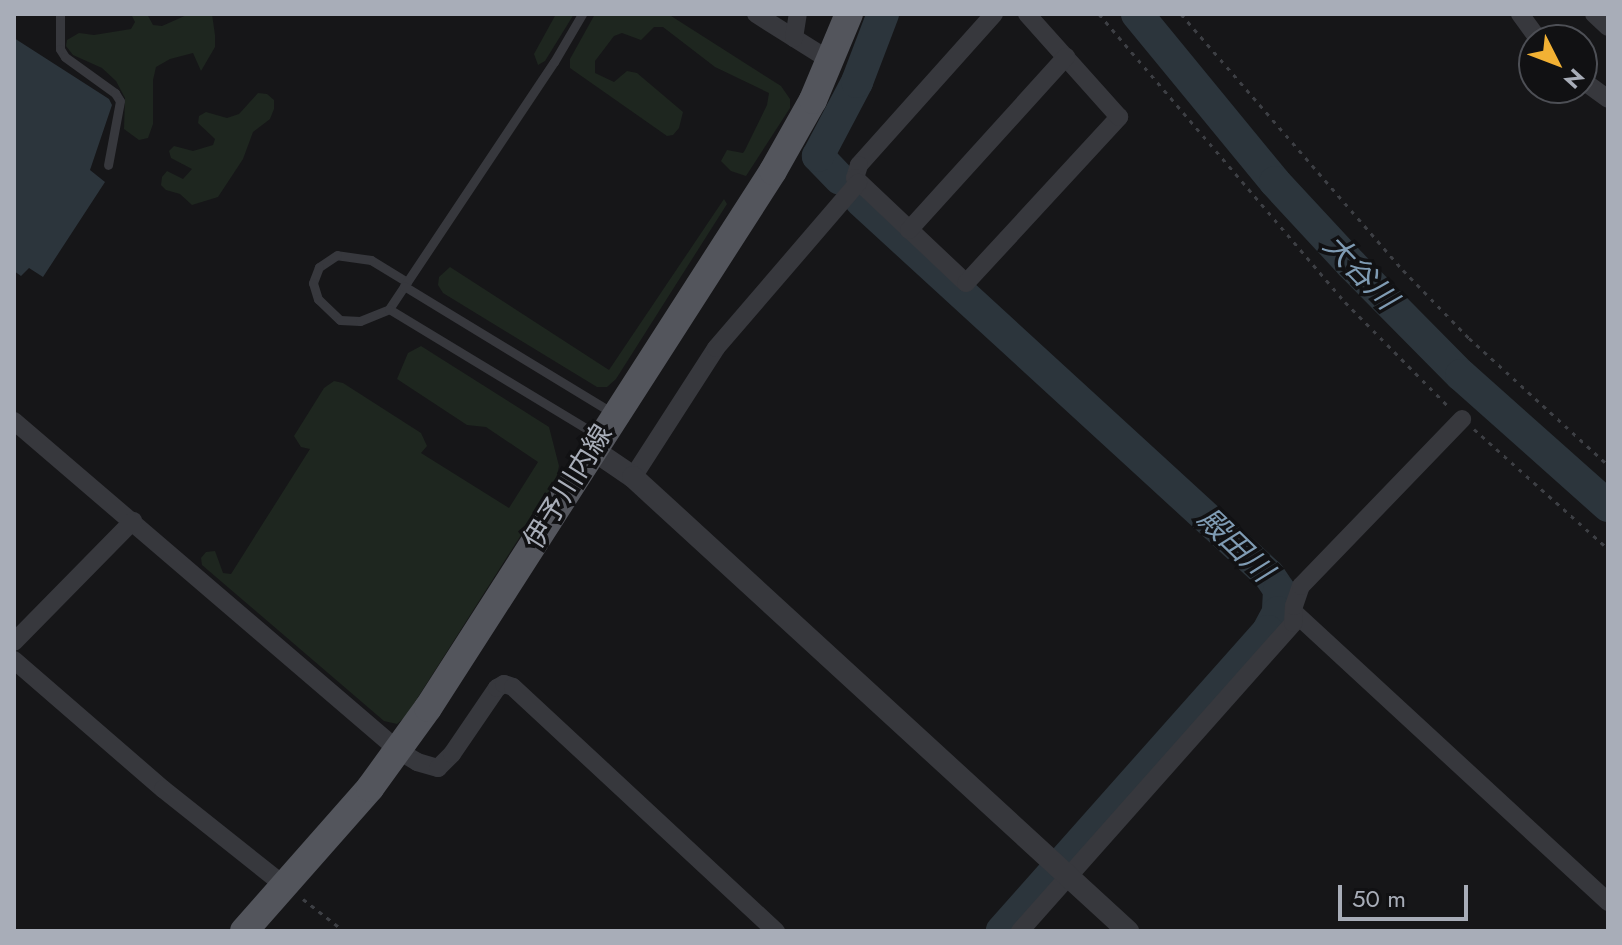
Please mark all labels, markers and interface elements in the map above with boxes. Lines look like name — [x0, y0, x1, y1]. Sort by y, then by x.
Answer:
north arrow — [1518, 24, 1598, 104]
text: N — [1557, 62, 1592, 96]
water label: 大谷川 — [1316, 227, 1404, 317]
street label: 伊予川内線 — [517, 419, 619, 555]
water label: 殿田川 — [1190, 501, 1280, 589]
scale bar — [1342, 869, 1472, 919]
text: 50 m — [1352, 881, 1406, 916]

